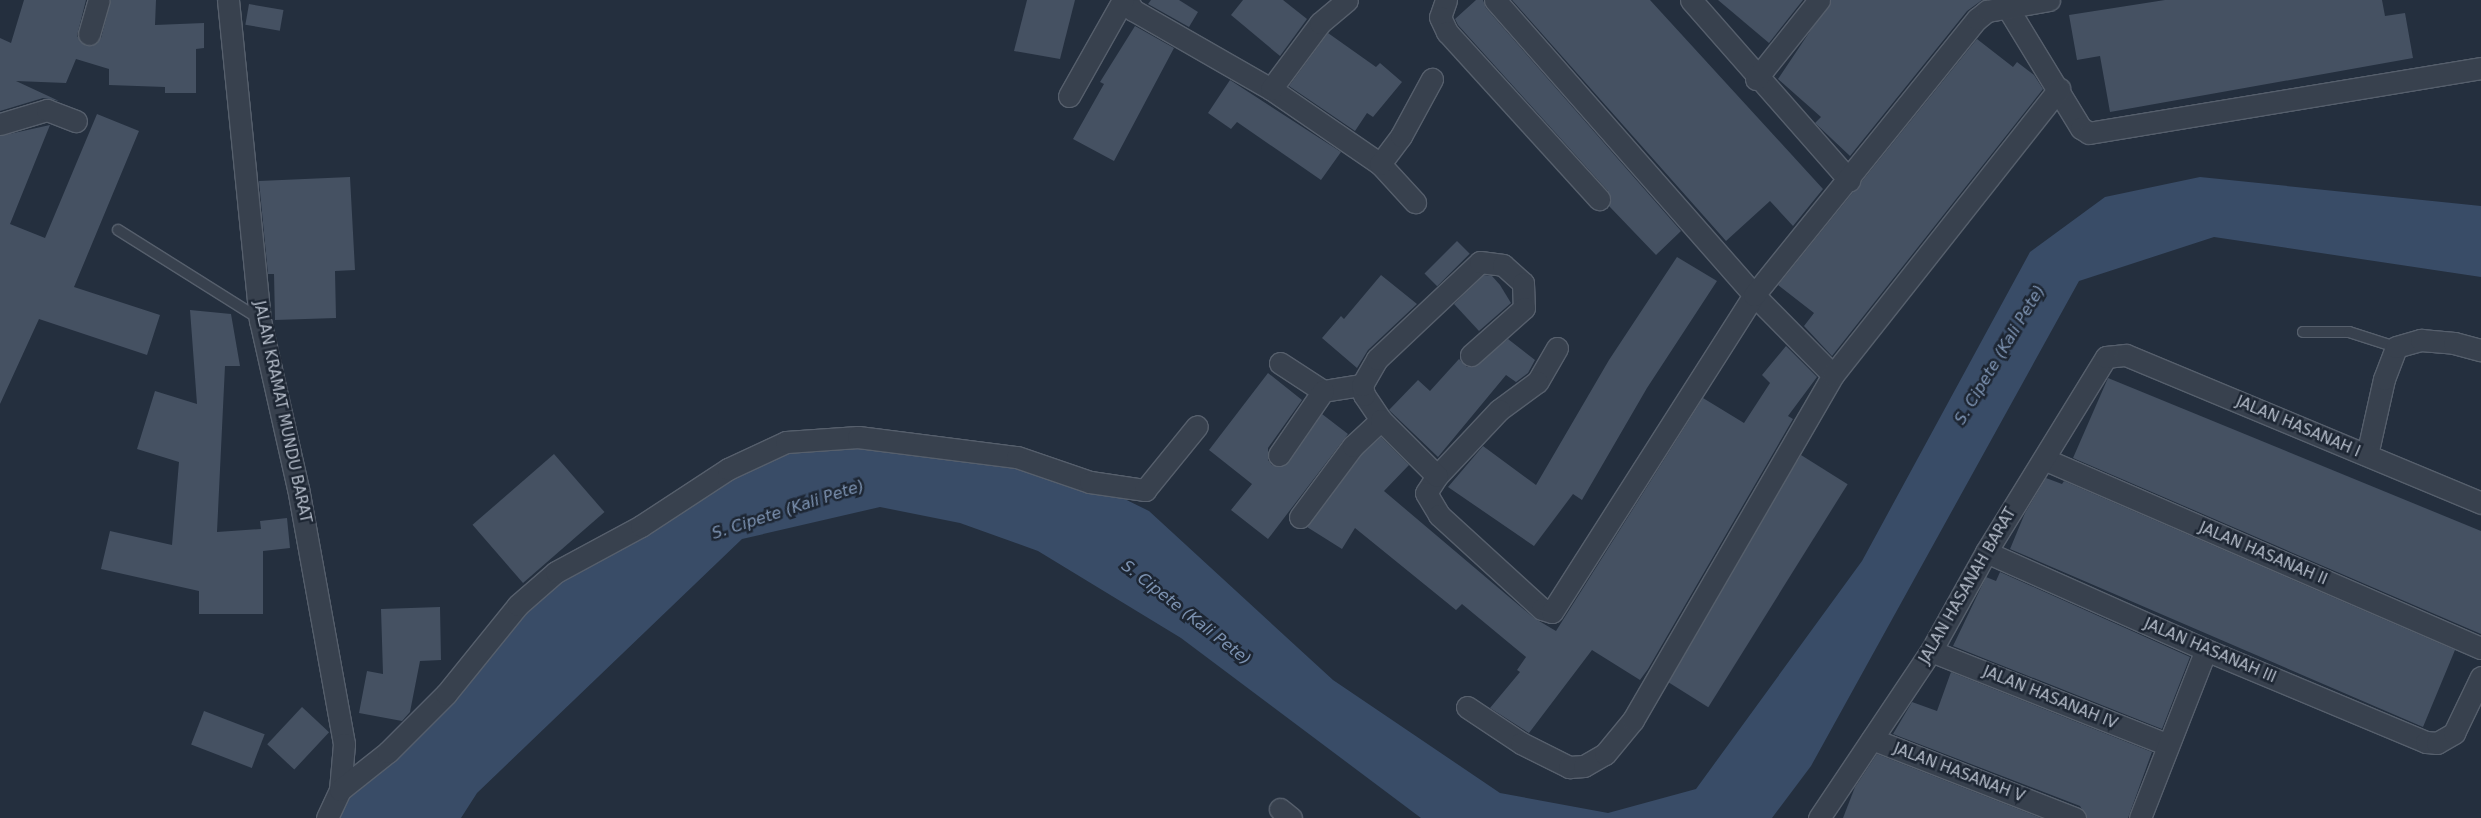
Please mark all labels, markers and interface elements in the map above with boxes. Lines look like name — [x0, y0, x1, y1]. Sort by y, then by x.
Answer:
water label: S. Cipete (Kali Pete) — [1951, 282, 2049, 428]
street label: JALAN KRAMAT MUNDU BARAT — [250, 299, 314, 525]
street label: JALAN HASANAH I — [2233, 393, 2363, 461]
water label: S. Cipete (Kali Pete) — [709, 476, 867, 544]
street label: JALAN HASANAH BARAT — [1916, 505, 2020, 667]
street label: JALAN HASANAH II — [2196, 519, 2330, 589]
water label: S. Cipete (Kali Pete) — [1117, 557, 1255, 669]
street label: JALAN HASANAH III — [2141, 615, 2279, 687]
street label: JALAN HASANAH IV — [1980, 663, 2120, 733]
street label: JALAN HASANAH V — [1891, 740, 2027, 806]

